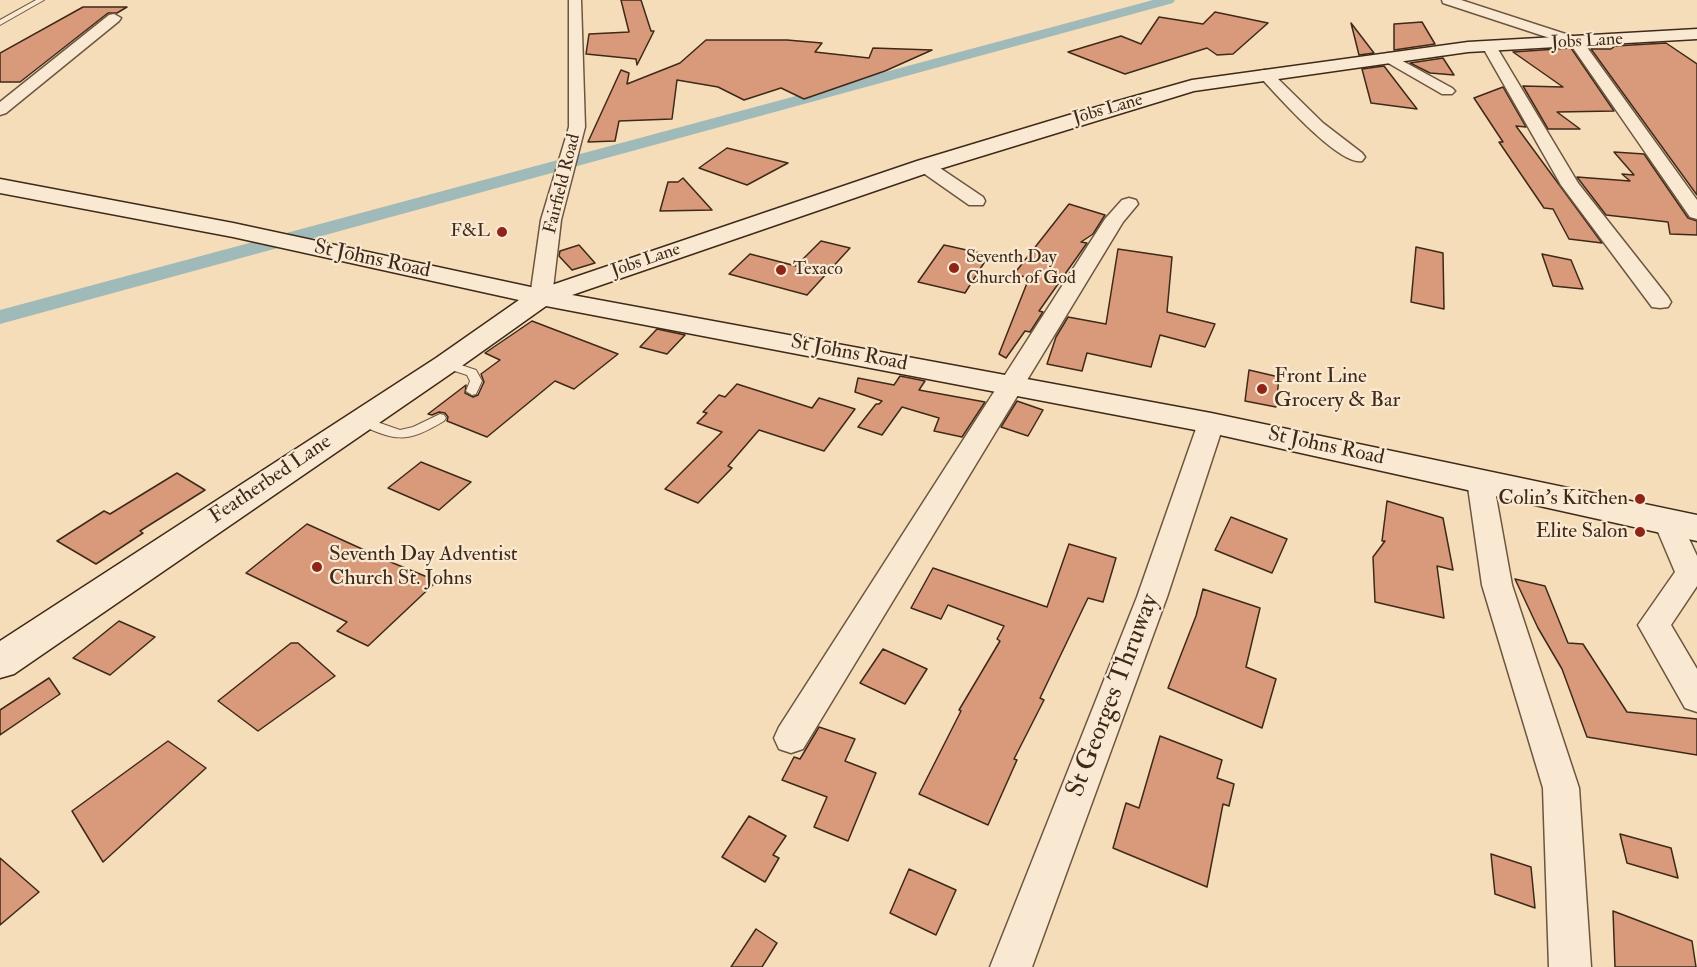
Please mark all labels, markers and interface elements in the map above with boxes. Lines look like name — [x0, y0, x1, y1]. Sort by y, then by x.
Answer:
street label: Jobs Lane — [1551, 29, 1623, 55]
street label: Jobs Lane — [1071, 90, 1145, 130]
street label: Fairfield Road — [540, 132, 586, 236]
place label: F&L — [451, 221, 490, 243]
marker: F&L — [495, 225, 509, 239]
street label: St Johns Road — [311, 235, 433, 285]
street label: Jobs Lane — [609, 239, 683, 283]
place label: Seventh Day Church of God — [966, 247, 1076, 290]
place label: Texaco — [793, 259, 843, 281]
marker: Seventh Day Church of God — [947, 261, 961, 275]
marker: Texaco — [774, 263, 788, 277]
street label: St Johns Road — [788, 330, 910, 378]
place label: Front Line Grocery & Bar — [1274, 364, 1400, 414]
marker: Front Line Grocery & Bar — [1255, 382, 1269, 396]
street label: St Johns Road — [1265, 422, 1387, 472]
street label: Featherbed Lane — [205, 430, 337, 530]
place label: Colin's Kitchen — [1498, 486, 1628, 512]
marker: Colin's Kitchen — [1633, 492, 1647, 506]
place label: Elite Salon — [1535, 519, 1628, 545]
marker: Elite Salon — [1633, 525, 1647, 539]
place label: Seventh Day Adventist Church St. Johns — [329, 542, 518, 592]
marker: Seventh Day Adventist Church St. Johns — [310, 560, 324, 574]
street label: St Georges Thruway — [1061, 590, 1167, 802]

